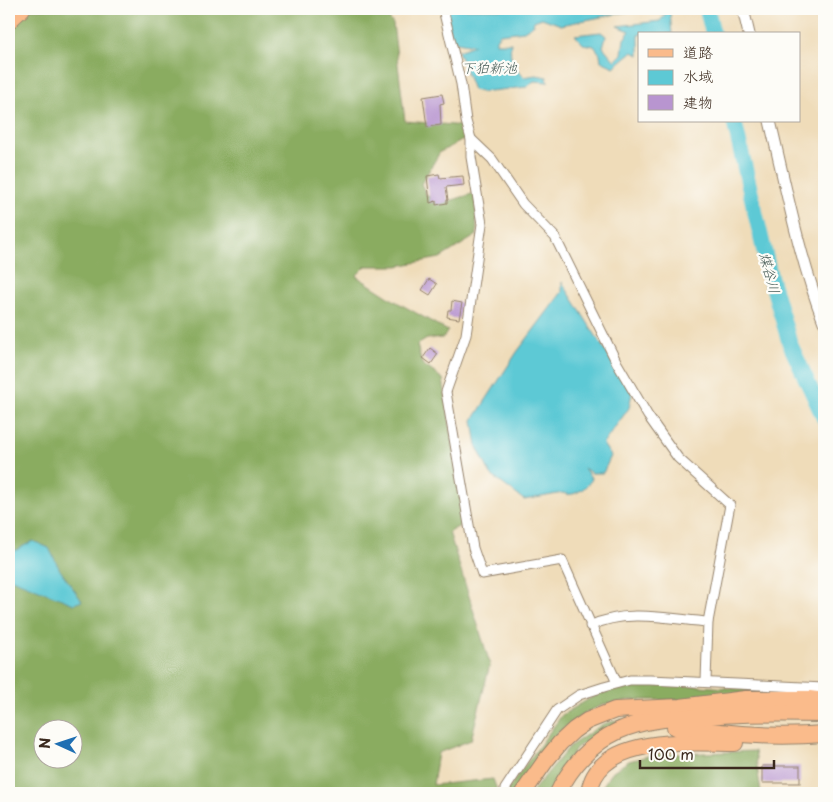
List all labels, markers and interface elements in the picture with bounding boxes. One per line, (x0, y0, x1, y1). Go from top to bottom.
legend (638, 32, 800, 122)
text: 道路 (683, 40, 713, 63)
water label: 下狛新池 (461, 57, 518, 78)
text: 水域 (683, 64, 713, 87)
text: 建物 (683, 90, 713, 113)
water label: 煤谷川 (754, 250, 786, 296)
north arrow (32, 720, 82, 770)
text: N (34, 737, 55, 749)
scale bar (640, 737, 774, 769)
text: 100 m (648, 742, 694, 765)

